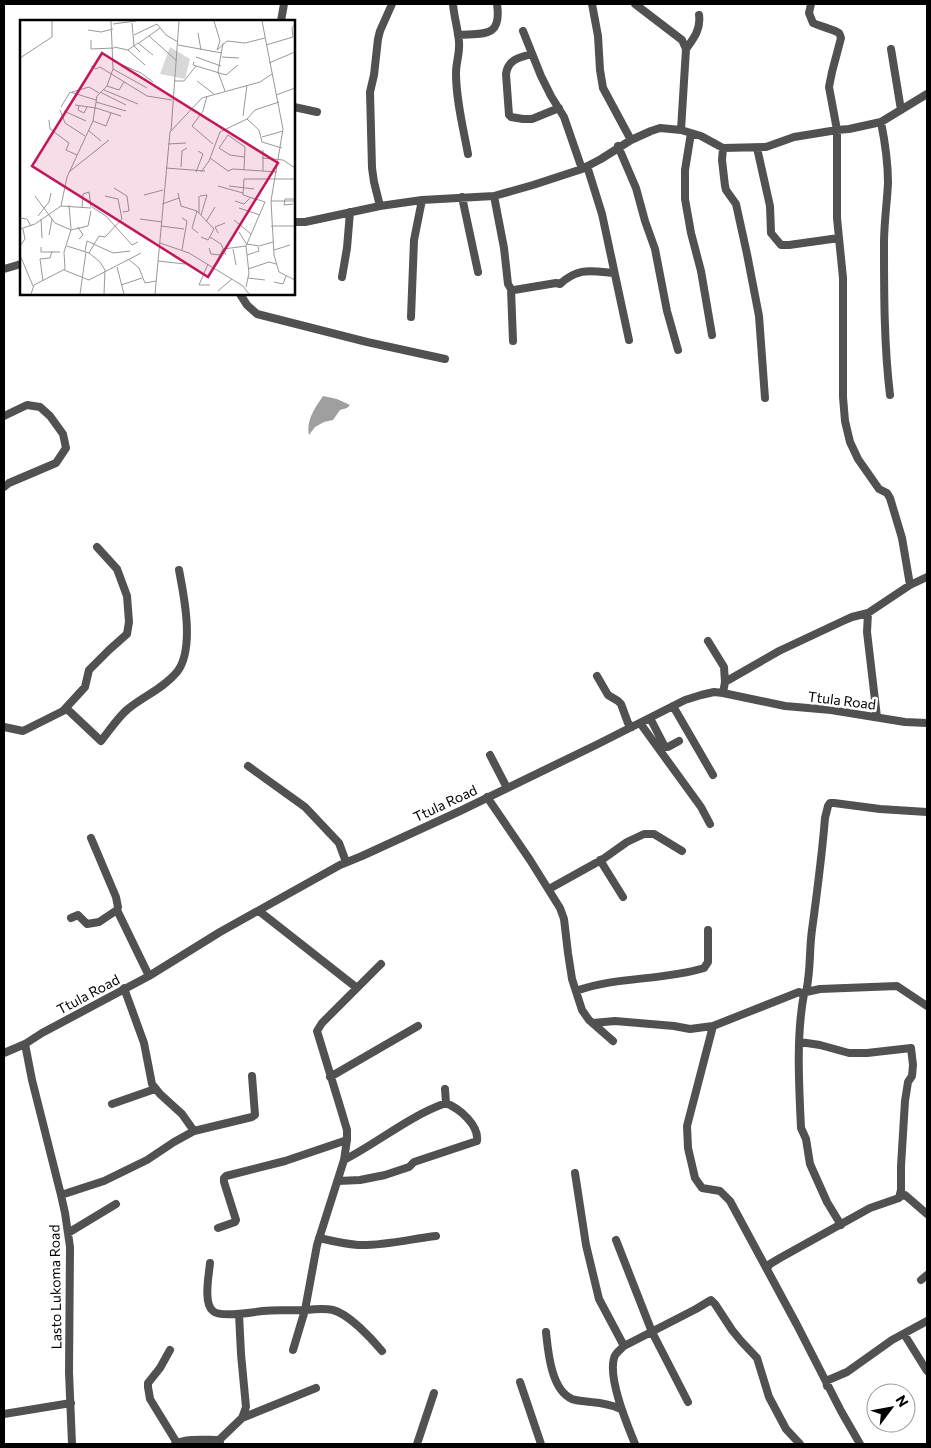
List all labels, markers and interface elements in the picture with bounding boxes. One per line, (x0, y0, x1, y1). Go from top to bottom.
inset map (20, 20, 295, 295)
street label: Ttula Road (807, 687, 877, 713)
street label: Ttula Road (410, 781, 480, 825)
street label: Ttula Road (54, 970, 122, 1018)
street label: Lasto Lukoma Road (45, 1224, 65, 1350)
north arrow (866, 1383, 916, 1433)
text: N (892, 1392, 912, 1410)

